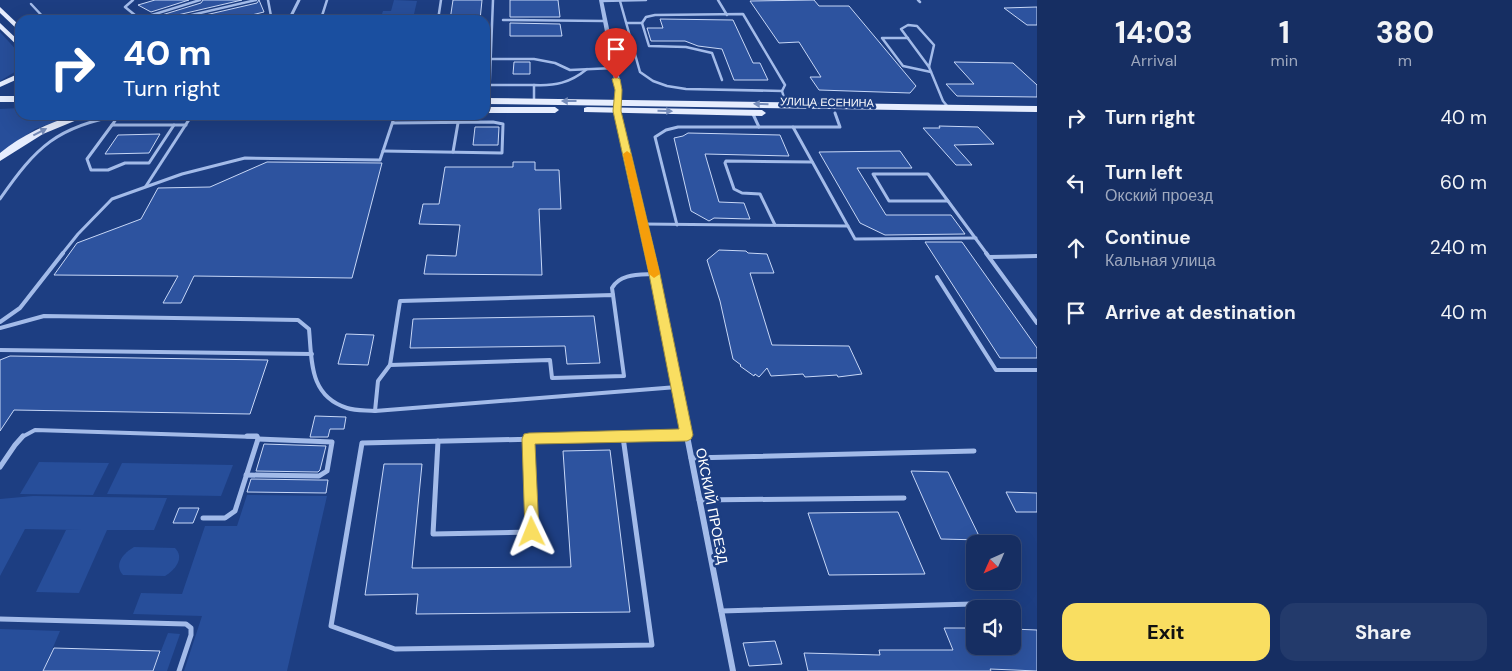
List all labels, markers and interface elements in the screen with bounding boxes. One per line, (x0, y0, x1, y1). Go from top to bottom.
text: 14:03 (1115, 13, 1193, 52)
text: 1 (1279, 13, 1290, 52)
text: 380 (1376, 13, 1434, 52)
pin (595, 28, 637, 79)
text: 40 m (123, 30, 212, 76)
icon: right (40, 35, 105, 100)
icon: arrive (602, 35, 630, 63)
text: Arrival (1130, 50, 1177, 71)
text: min (1271, 50, 1298, 71)
text: m (1398, 50, 1412, 71)
text: Turn right (123, 74, 220, 103)
street label: УЛИЦА ЕСЕНИНА (780, 94, 875, 110)
one-way arrow (561, 97, 577, 105)
one-way arrow (753, 100, 769, 108)
icon: right (1062, 104, 1090, 132)
text: Turn right (1105, 105, 1195, 130)
text: 40 m (1440, 105, 1487, 130)
one-way arrow (658, 108, 674, 116)
one-way arrow (33, 128, 47, 136)
text: Turn left (1105, 160, 1183, 185)
icon: left (1062, 169, 1090, 197)
text: 60 m (1440, 170, 1487, 195)
text: Окский проезд (1105, 185, 1213, 206)
text: Continue (1105, 225, 1191, 250)
icon: ahead (1062, 234, 1090, 262)
text: 240 m (1430, 235, 1487, 260)
text: Кальная улица (1105, 250, 1216, 271)
icon: arrive (1062, 299, 1090, 327)
text: Arrive at destination (1105, 300, 1296, 325)
text: 40 m (1440, 300, 1487, 325)
street label: ОКСКИЙ ПРОЕЗД (692, 446, 732, 566)
position arrow (505, 505, 557, 557)
north arrow (966, 535, 1021, 590)
map controls (966, 535, 1021, 655)
button: sound (966, 600, 1021, 655)
button: Exit (1062, 603, 1270, 661)
button: Share (1280, 603, 1487, 661)

